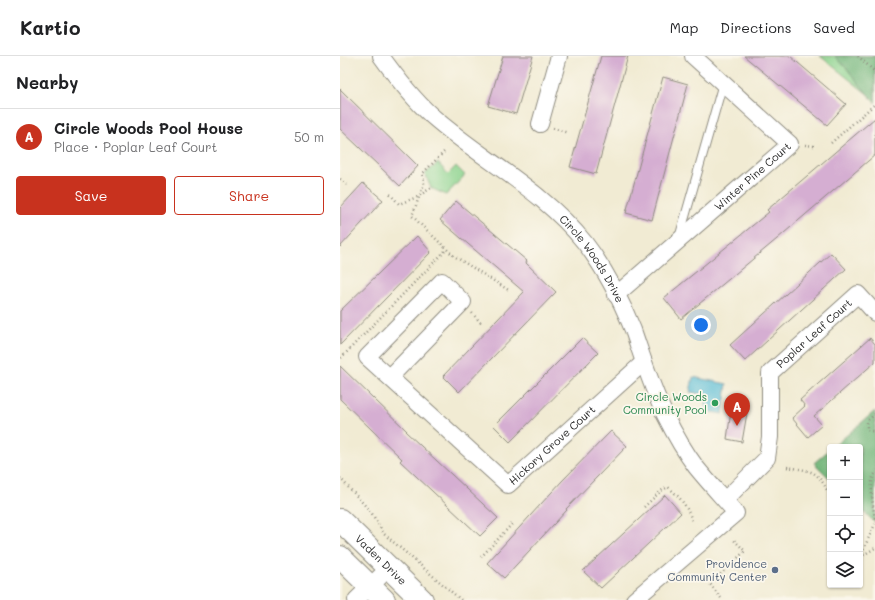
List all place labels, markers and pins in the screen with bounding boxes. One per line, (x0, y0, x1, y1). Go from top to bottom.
place label: Circle Woods Community Pool (623, 389, 707, 417)
pin: A (724, 393, 750, 426)
marker: Circle Woods Community Pool (710, 398, 720, 408)
place label: Providence Community Center (668, 556, 767, 584)
marker: Providence Community Center (770, 565, 780, 575)

